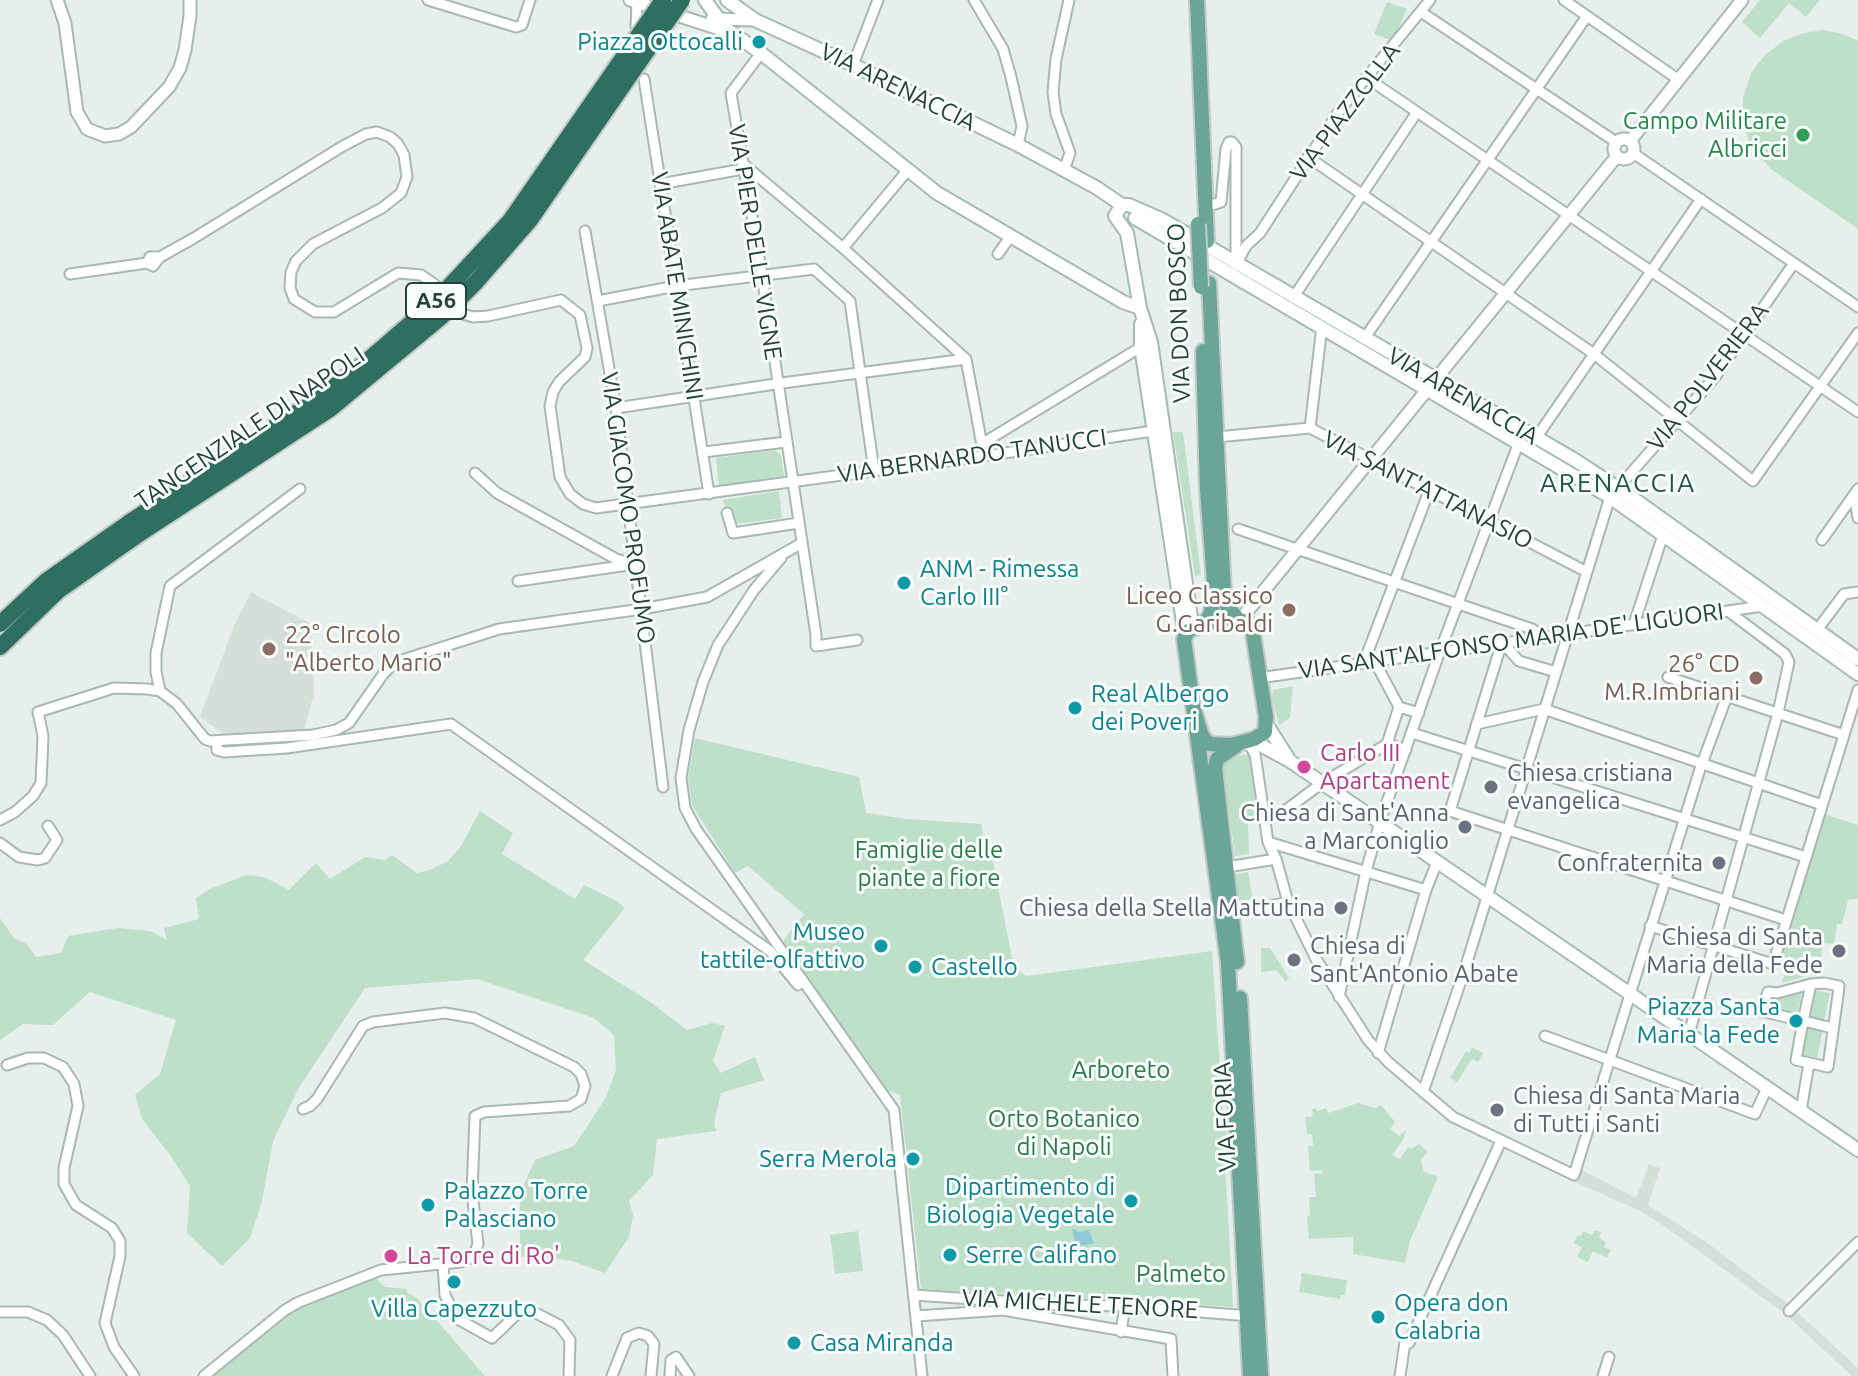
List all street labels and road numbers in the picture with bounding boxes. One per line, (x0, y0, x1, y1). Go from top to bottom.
street label: VIA ARENACCIA (815, 37, 981, 137)
street label: VIA PIAZZOLLA (1284, 37, 1406, 187)
street label: VIA PIER DELLE VIGNE (722, 122, 788, 362)
street label: VIA ABATE MINICHINI (645, 170, 709, 402)
street label: VIA DON BOSCO (1161, 222, 1197, 404)
road number: A56 (406, 283, 466, 319)
street label: VIA POLVERIERA (1641, 297, 1775, 457)
street label: TANGENZIALE DI NAPOLI (130, 340, 370, 516)
street label: VIA ARENACCIA (1382, 341, 1544, 451)
street label: VIA GIACOMO PROFUMO (595, 370, 661, 646)
street label: VIA BERNARDO TANUCCI (836, 423, 1108, 489)
street label: VIA SANT'ATTANASIO (1318, 425, 1538, 555)
street label: VIA SANT'ALFONSO MARIA DE' LIGUORI (1297, 597, 1725, 685)
street label: VIA FORIA (1208, 1061, 1242, 1173)
street label: VIA MICHELE TENORE (961, 1283, 1199, 1325)

